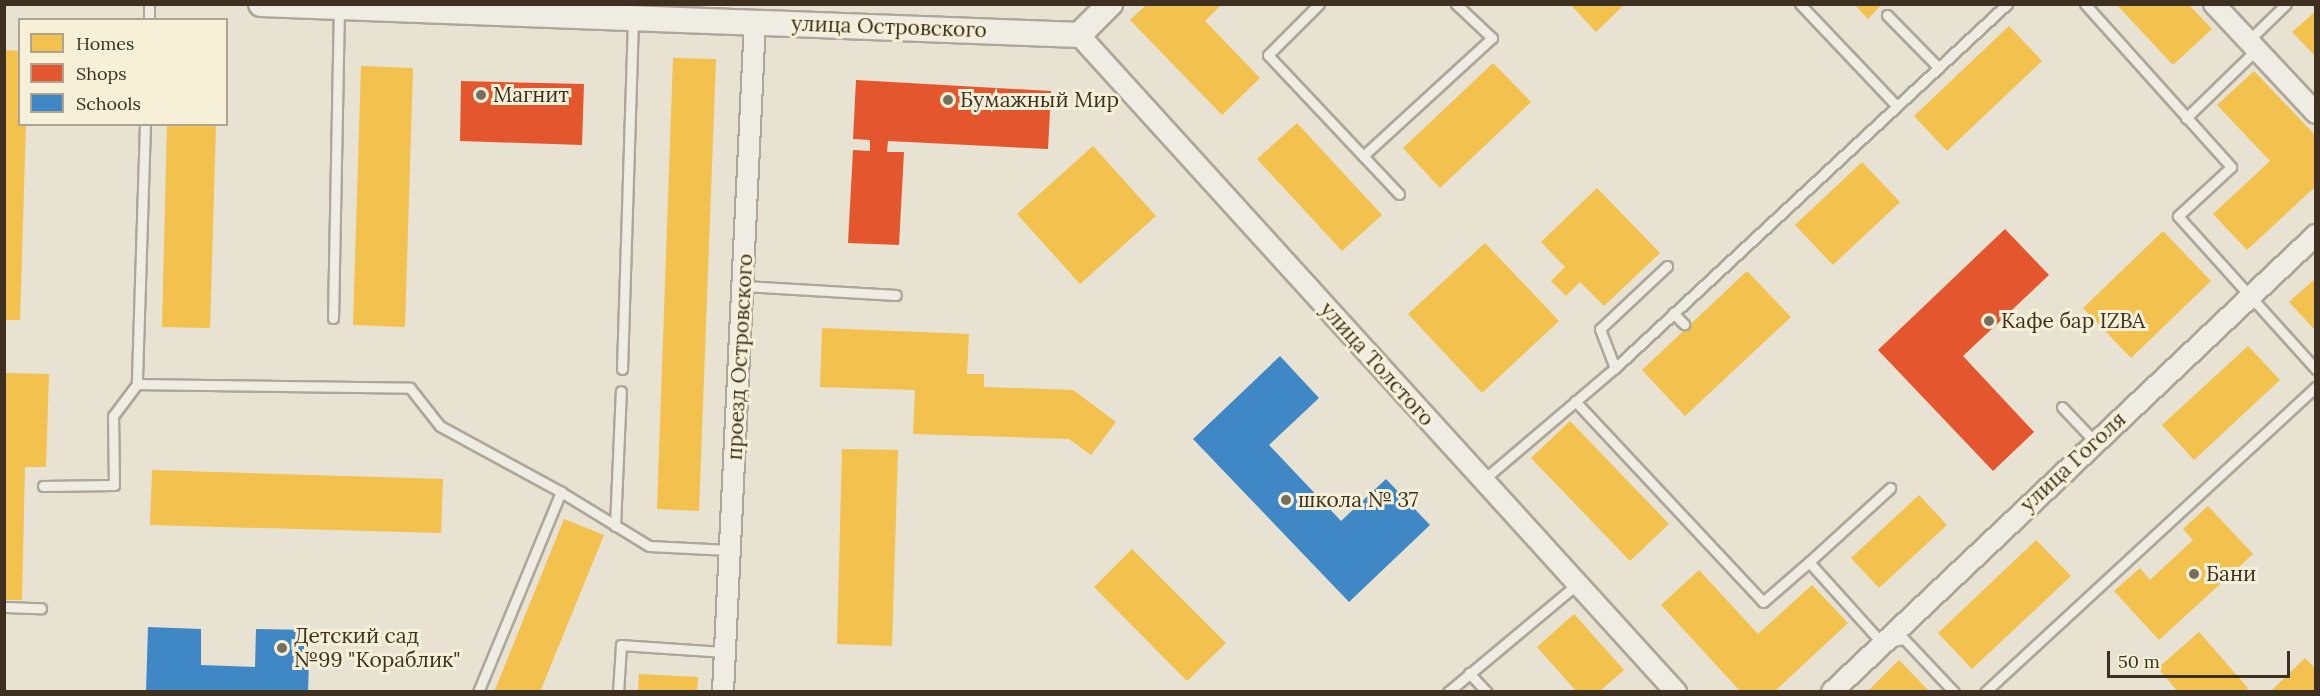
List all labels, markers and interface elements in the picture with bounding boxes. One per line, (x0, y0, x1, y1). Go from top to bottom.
street label: улица Островского (791, 11, 987, 43)
legend (18, 18, 228, 126)
text: Homes (76, 32, 134, 55)
text: Shops (76, 62, 127, 85)
place label: Магнит (493, 82, 569, 108)
place label: Бумажный Мир (960, 87, 1119, 113)
marker: Магнит (474, 88, 488, 102)
text: Schools (76, 92, 141, 115)
marker: Бумажный Мир (941, 93, 955, 107)
street label: проезд Островского (722, 253, 758, 461)
street label: улица Толстого (1315, 297, 1439, 431)
place label: Кафе бар IZBA (2001, 308, 2145, 334)
marker: Кафе бар IZBA (1982, 314, 1996, 328)
street label: улица Гоголя (2015, 407, 2131, 517)
place label: школа № 37 (1298, 487, 1418, 513)
marker: школа № 37 (1279, 493, 1293, 507)
place label: Бани (2206, 561, 2256, 587)
marker: Бани (2187, 567, 2201, 581)
place label: Детский сад №99 "Кораблик" (294, 623, 461, 673)
scale bar (2110, 639, 2293, 677)
marker: Детский сад №99 "Кораблик" (275, 641, 289, 655)
text: 50 m (2118, 650, 2160, 673)

